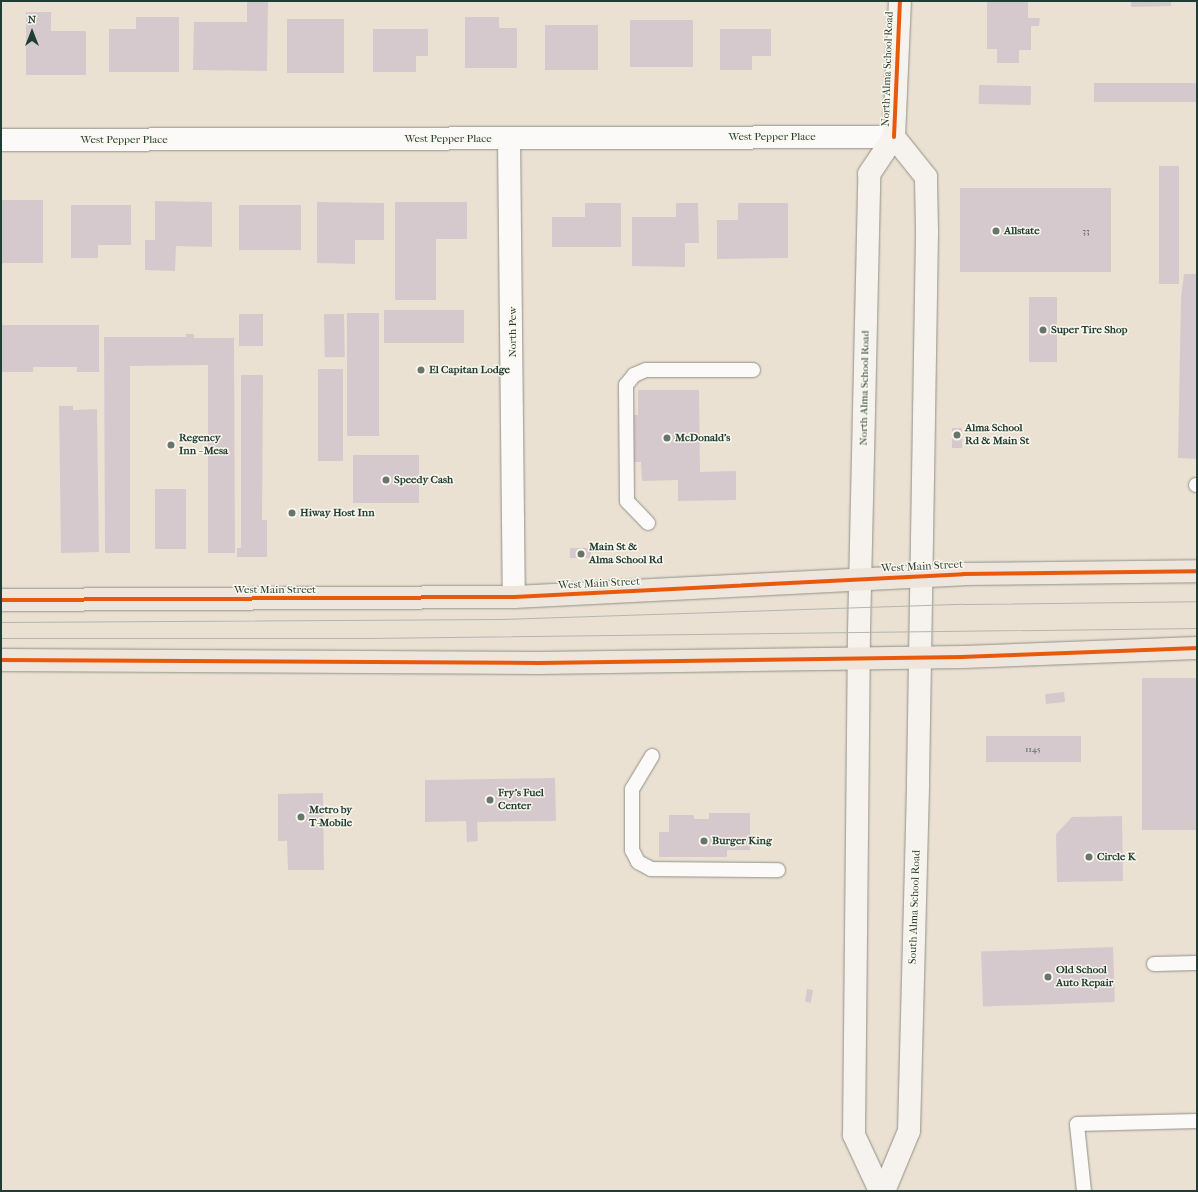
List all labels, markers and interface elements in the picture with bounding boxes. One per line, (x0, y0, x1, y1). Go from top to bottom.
street label: North Alma School Road (879, 11, 897, 127)
north arrow (12, 12, 52, 52)
text: N (28, 13, 36, 26)
street label: West Pepper Place (728, 130, 816, 144)
street label: West Pepper Place (404, 132, 492, 146)
street label: West Pepper Place (80, 133, 168, 147)
place label: Allstate (1004, 224, 1040, 238)
marker: Allstate (991, 226, 1001, 236)
house number: 33 (1082, 226, 1090, 236)
street label: North Pew (506, 307, 520, 357)
place label: Super Tire Shop (1051, 323, 1128, 337)
marker: Super Tire Shop (1038, 325, 1048, 335)
street label: North Alma School Road (857, 330, 873, 446)
place label: El Capitan Lodge (429, 363, 510, 377)
marker: El Capitan Lodge (416, 365, 426, 375)
place label: Alma School Rd & Main St (965, 422, 1029, 448)
marker: Alma School Rd & Main St (952, 430, 962, 440)
place label: McDonald's (675, 431, 730, 445)
place label: Regency Inn - Mesa (179, 432, 228, 458)
marker: McDonald's (662, 433, 672, 443)
marker: Regency Inn - Mesa (166, 440, 176, 450)
place label: Speedy Cash (394, 473, 453, 487)
marker: Speedy Cash (381, 475, 391, 485)
place label: Hiway Host Inn (300, 506, 375, 520)
marker: Hiway Host Inn (287, 508, 297, 518)
place label: Main St & Alma School Rd (589, 541, 663, 567)
marker: Main St & Alma School Rd (576, 549, 586, 559)
street label: West Main Street (881, 558, 963, 576)
street label: West Main Street (558, 575, 640, 593)
street label: West Main Street (234, 583, 316, 597)
house number: 1145 (1025, 744, 1041, 754)
place label: Fry's Fuel Center (498, 787, 544, 813)
marker: Fry's Fuel Center (485, 795, 495, 805)
place label: Metro by T-Mobile (309, 804, 352, 830)
marker: Metro by T-Mobile (296, 812, 306, 822)
place label: Burger King (712, 834, 772, 848)
marker: Burger King (699, 836, 709, 846)
street label: South Alma School Road (906, 850, 924, 964)
place label: Circle K (1097, 850, 1136, 864)
marker: Circle K (1084, 852, 1094, 862)
place label: Old School Auto Repair (1056, 964, 1113, 990)
marker: Old School Auto Repair (1043, 972, 1053, 982)

